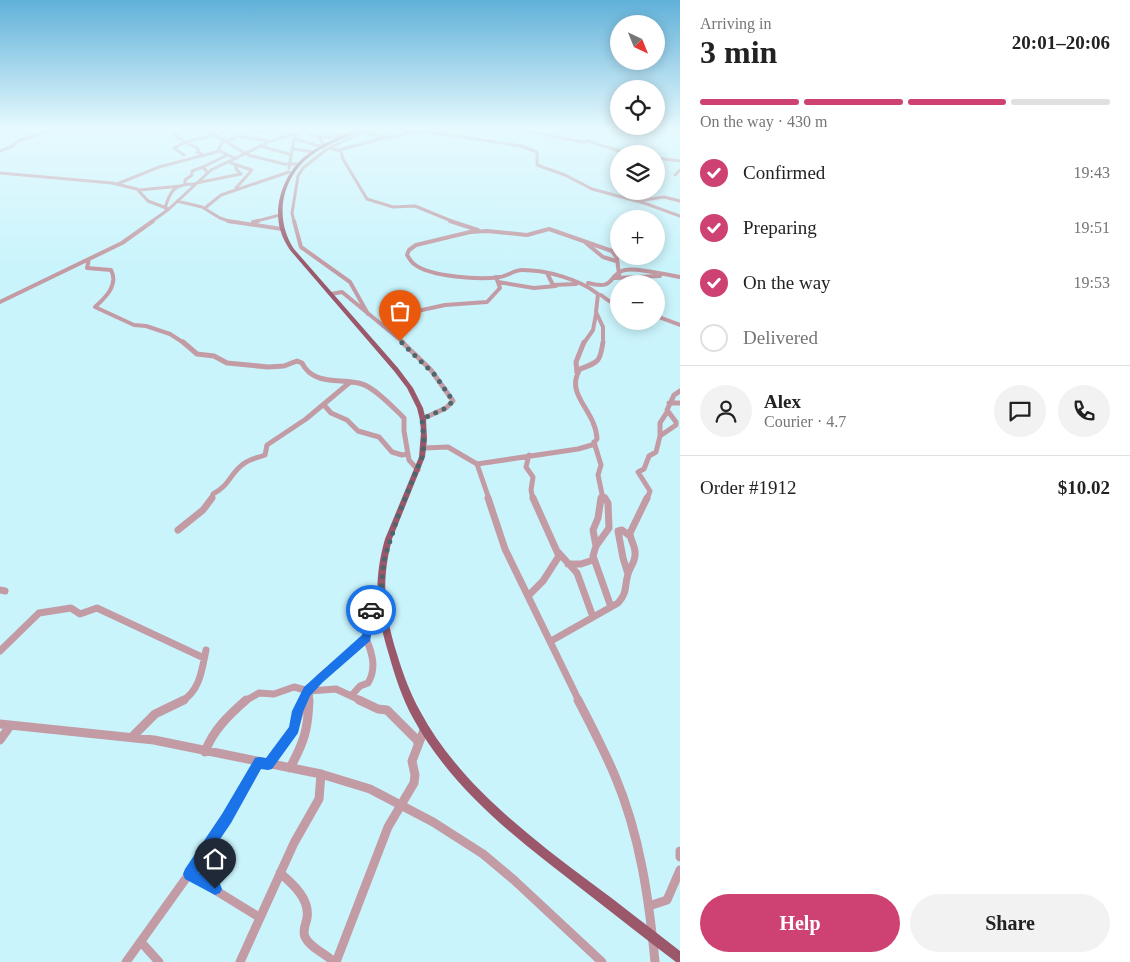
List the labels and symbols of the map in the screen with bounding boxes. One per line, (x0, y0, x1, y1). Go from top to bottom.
north arrow (610, 15, 665, 70)
pin (379, 290, 421, 341)
courier (346, 585, 396, 635)
pin (194, 838, 236, 889)

